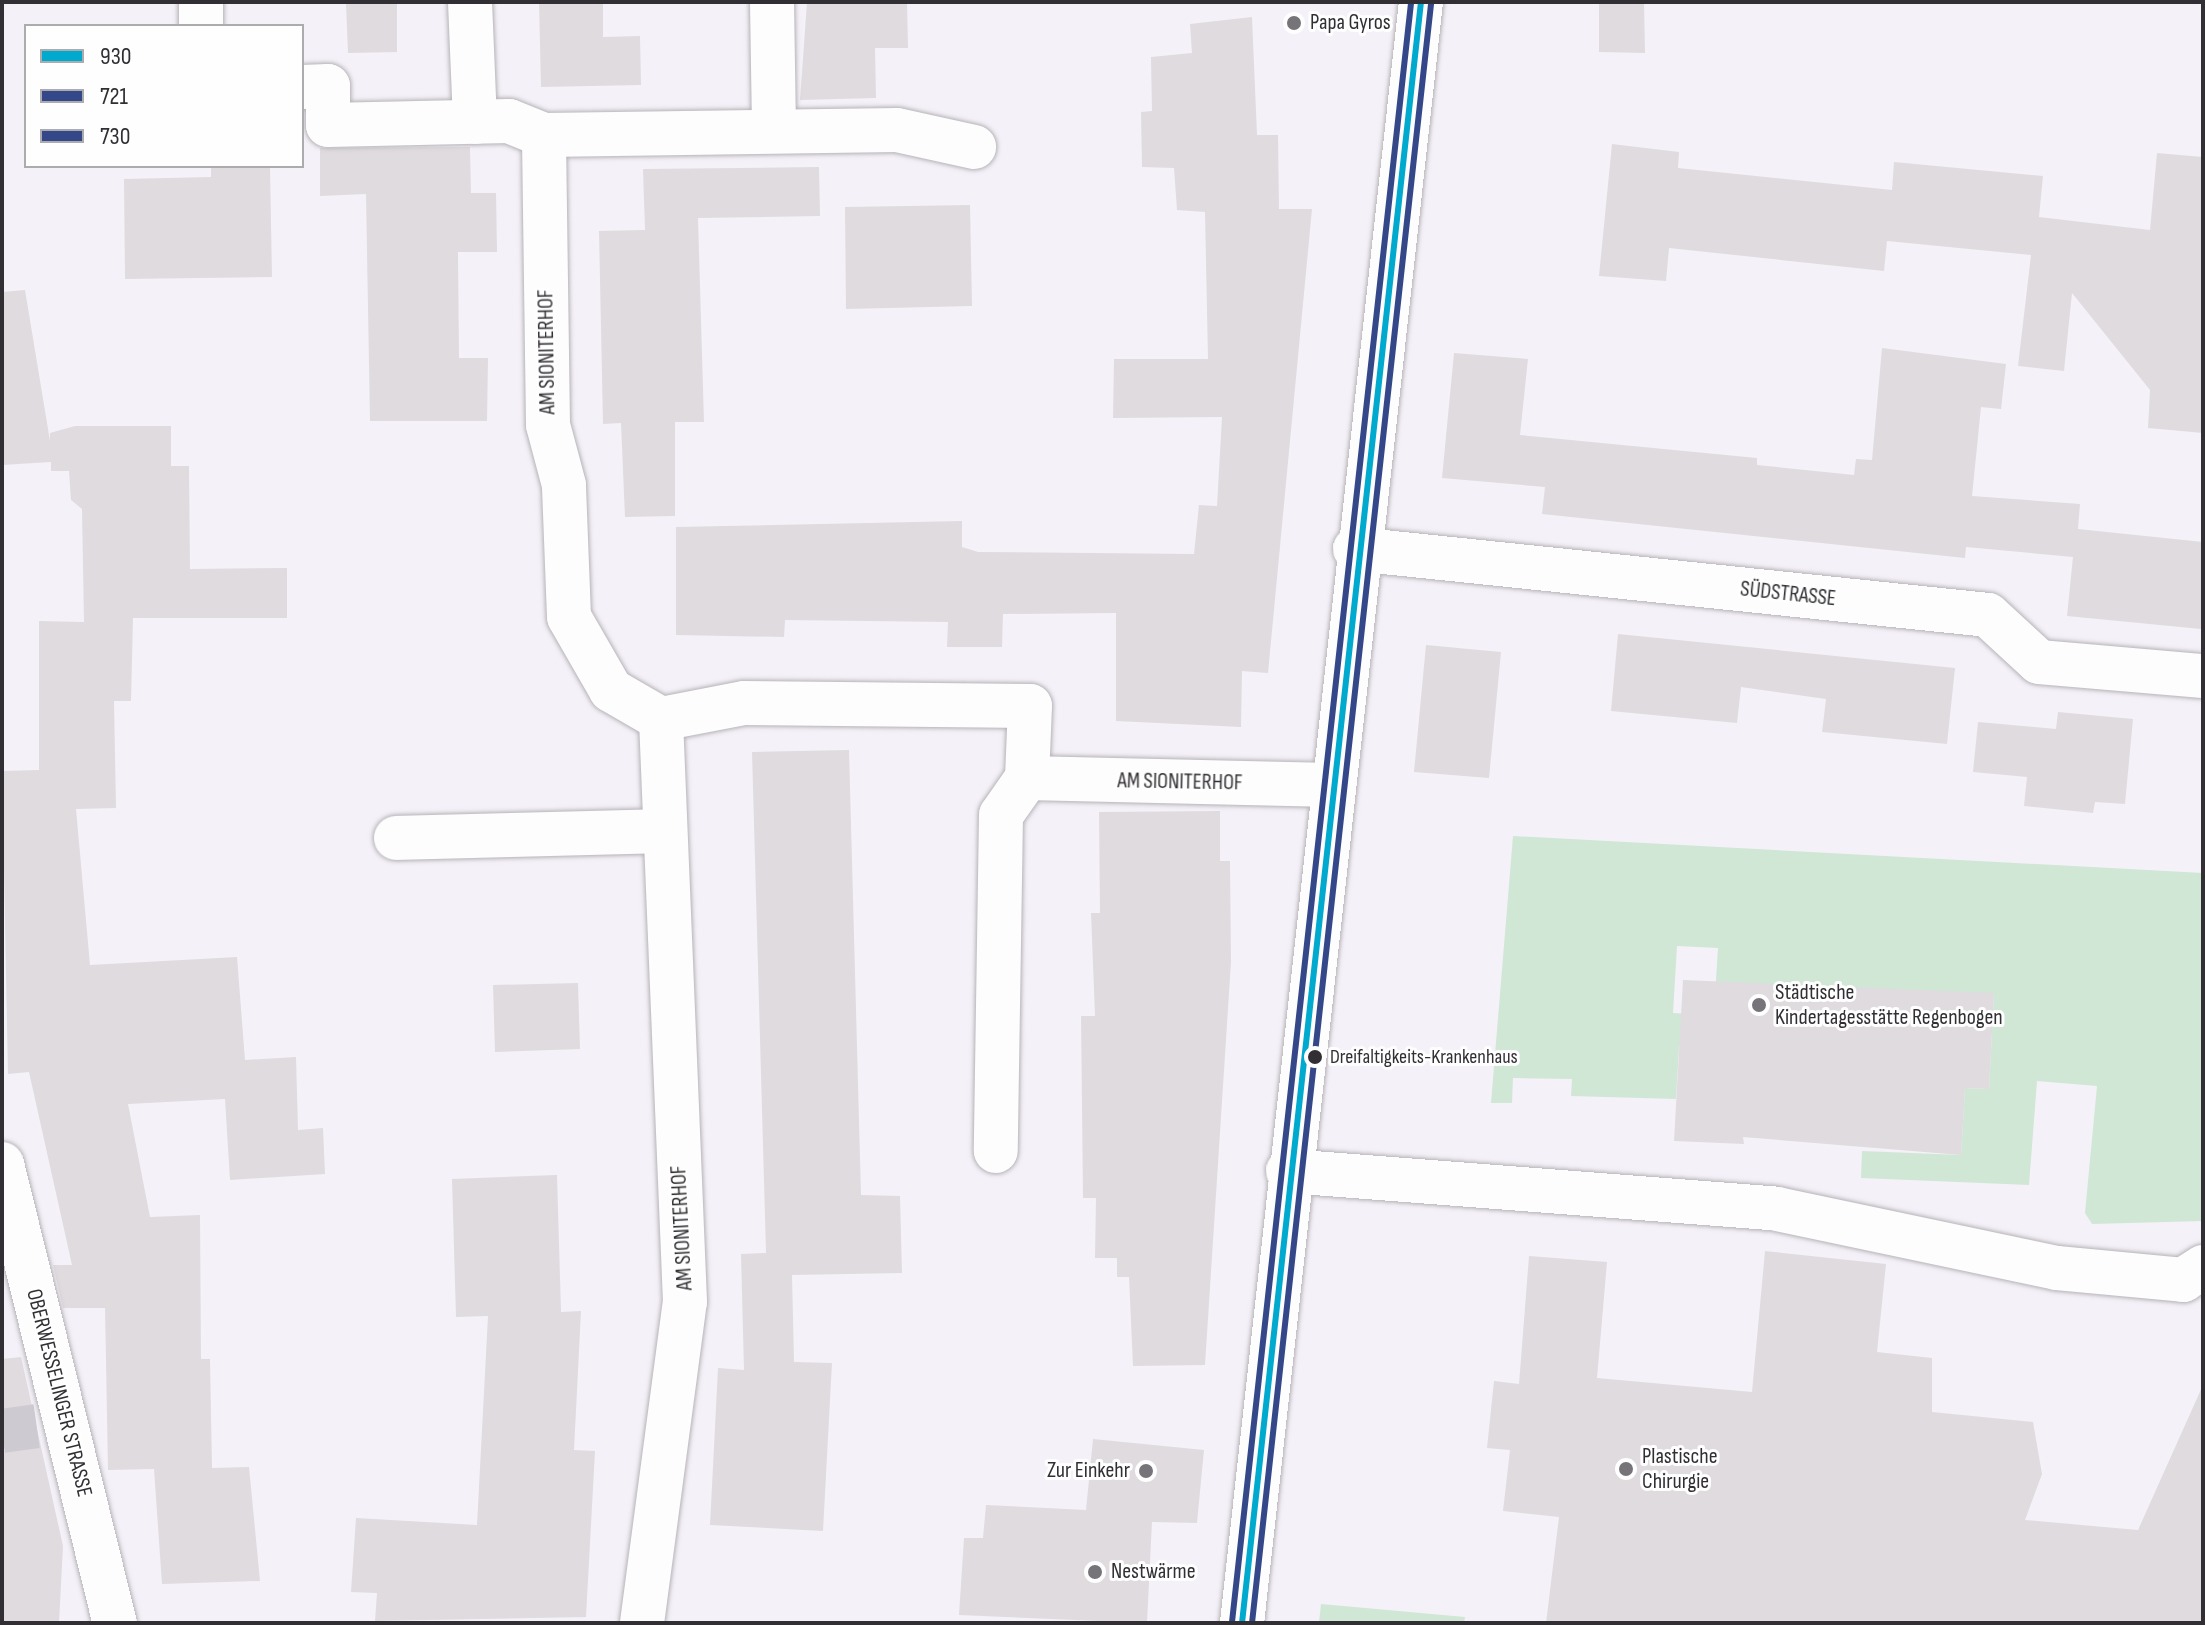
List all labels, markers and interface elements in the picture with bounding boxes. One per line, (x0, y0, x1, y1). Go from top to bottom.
place label: Papa Gyros (1310, 10, 1391, 36)
marker: Papa Gyros (1285, 14, 1303, 32)
legend (24, 24, 304, 168)
text: 930 (100, 42, 131, 71)
text: 721 (100, 82, 128, 111)
text: 730 (100, 122, 130, 151)
street label: AM SIONITERHOF (533, 289, 561, 415)
street label: SÜDSTRASSE (1739, 576, 1837, 612)
street label: AM SIONITERHOF (1117, 768, 1243, 796)
place label: Städtische Kindertagesstätte Regenbogen (1775, 979, 2003, 1030)
marker: Städtische Kindertagesstätte Regenbogen (1750, 996, 1768, 1014)
place label: Dreifaltigkeits-Krankenhaus (1330, 1045, 1518, 1069)
marker: Dreifaltigkeits-Krankenhaus (1307, 1049, 1323, 1065)
street label: AM SIONITERHOF (666, 1165, 698, 1291)
street label: OBERWESSELINGER STRASSE (20, 1286, 98, 1500)
place label: Plastische Chirurgie (1642, 1443, 1718, 1494)
place label: Zur Einkehr (1047, 1458, 1130, 1484)
marker: Plastische Chirurgie (1617, 1460, 1635, 1478)
marker: Zur Einkehr (1137, 1462, 1155, 1480)
place label: Nestwärme (1111, 1559, 1196, 1585)
marker: Nestwärme (1086, 1563, 1104, 1581)

